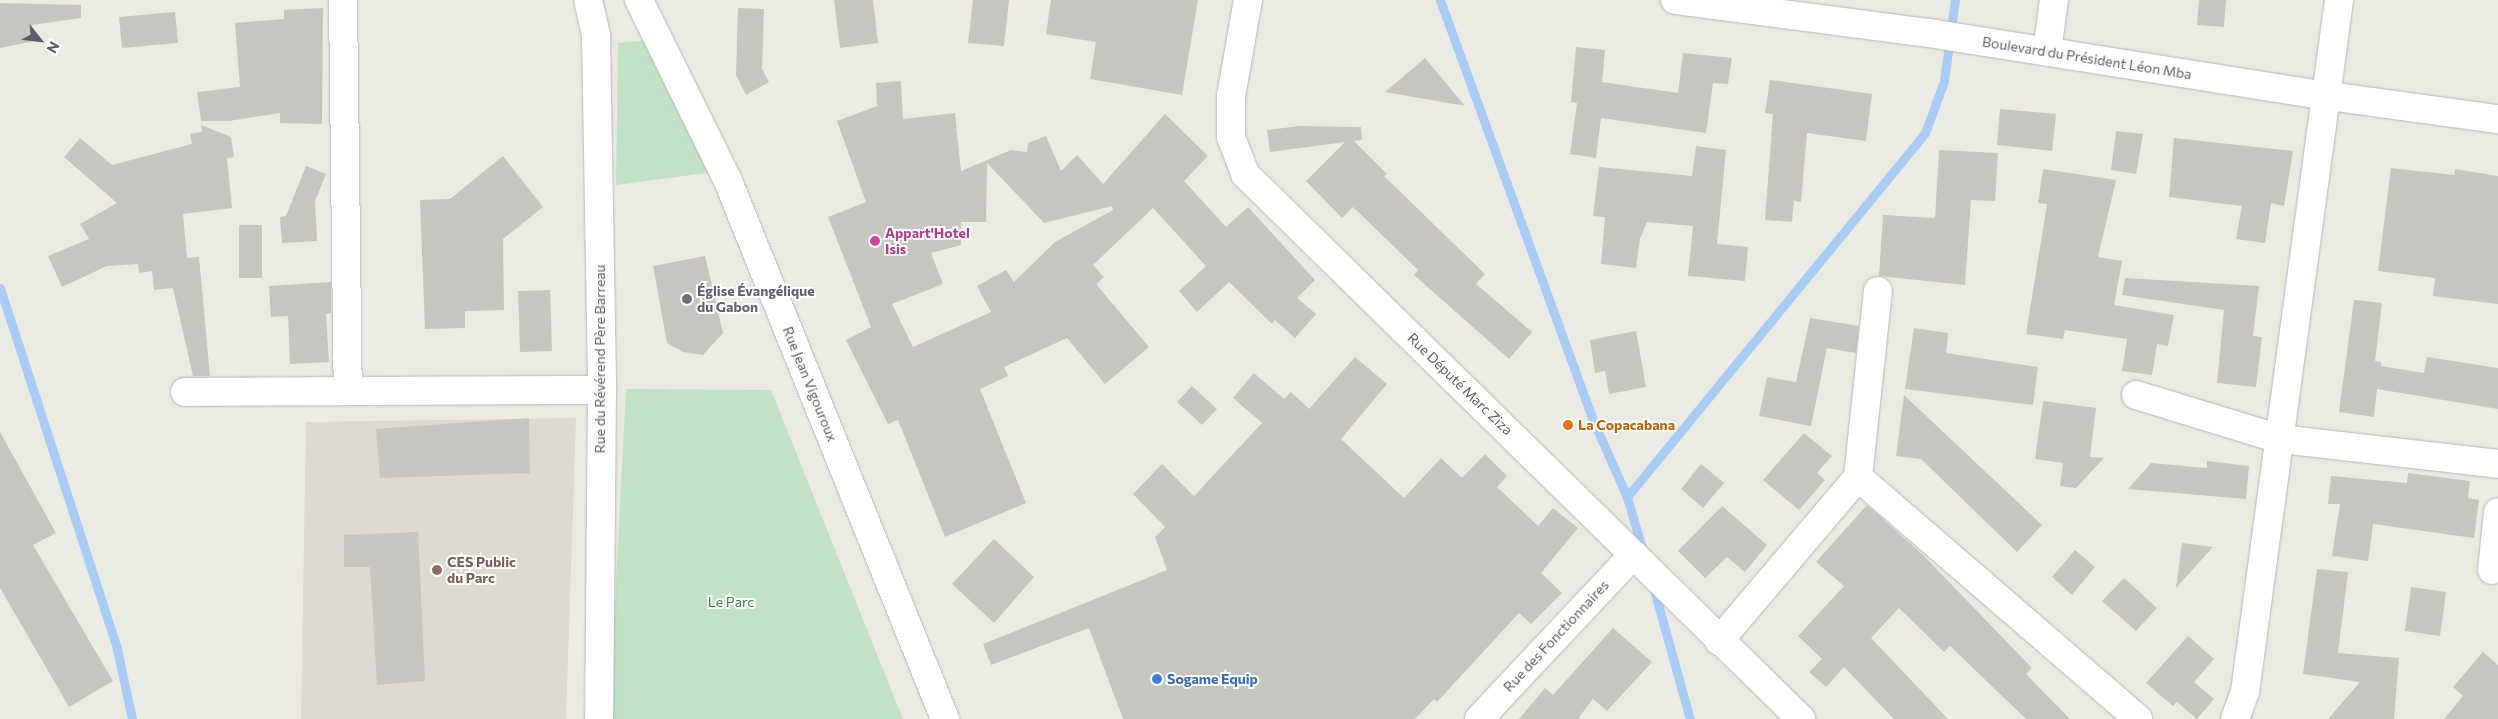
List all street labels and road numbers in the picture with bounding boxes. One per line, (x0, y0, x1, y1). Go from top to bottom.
street label: Boulevard du Président Léon Mba (1981, 33, 2193, 83)
street label: Rue du Révérend Père Barreau (592, 265, 608, 453)
street label: Rue Jean Vigouroux (779, 324, 841, 444)
street label: Rue Député Marc Ziza (1404, 330, 1516, 438)
street label: Rue des Fonctionnaires (1500, 577, 1612, 695)

